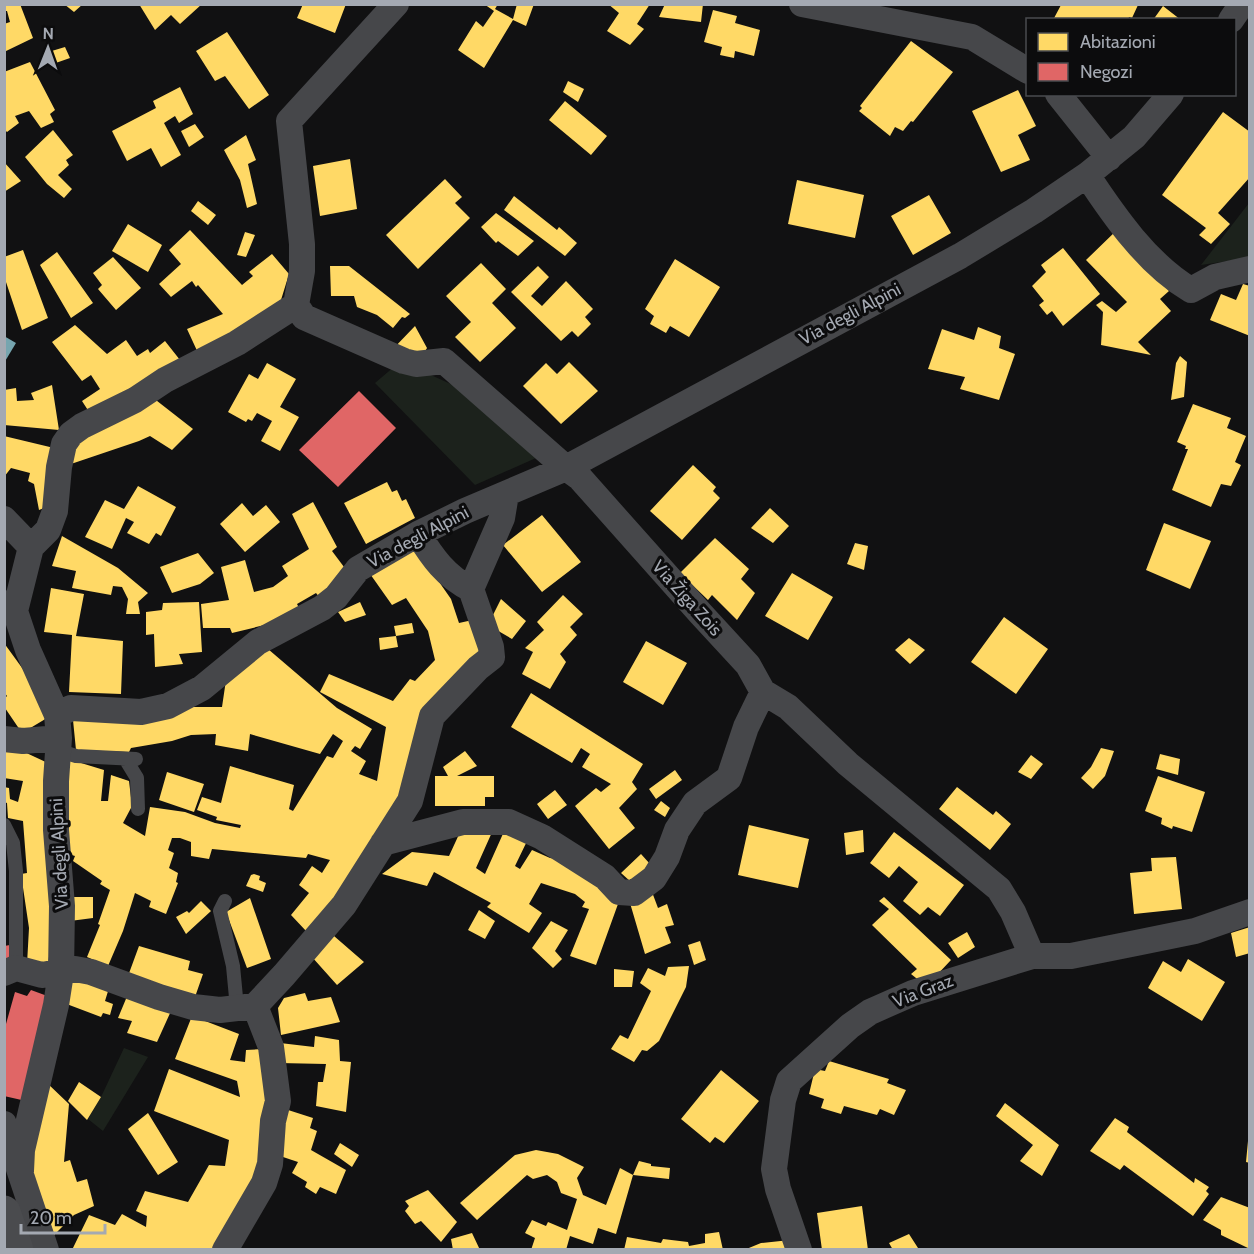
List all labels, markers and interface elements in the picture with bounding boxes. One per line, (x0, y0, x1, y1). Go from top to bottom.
north arrow (18, 18, 78, 78)
legend (1026, 18, 1236, 96)
text: N (42, 24, 54, 43)
text: Abitazioni (1080, 31, 1156, 53)
text: Negozi (1080, 61, 1133, 83)
street label: Via degli Alpini (796, 278, 904, 350)
street label: Via degli Alpini (364, 501, 472, 573)
street label: Via Žiga Zois (647, 555, 727, 640)
street label: Via degli Alpini (45, 798, 73, 910)
street label: Via Graz (890, 969, 957, 1013)
scale bar (21, 1197, 105, 1235)
text: 20 m (30, 1207, 72, 1229)

